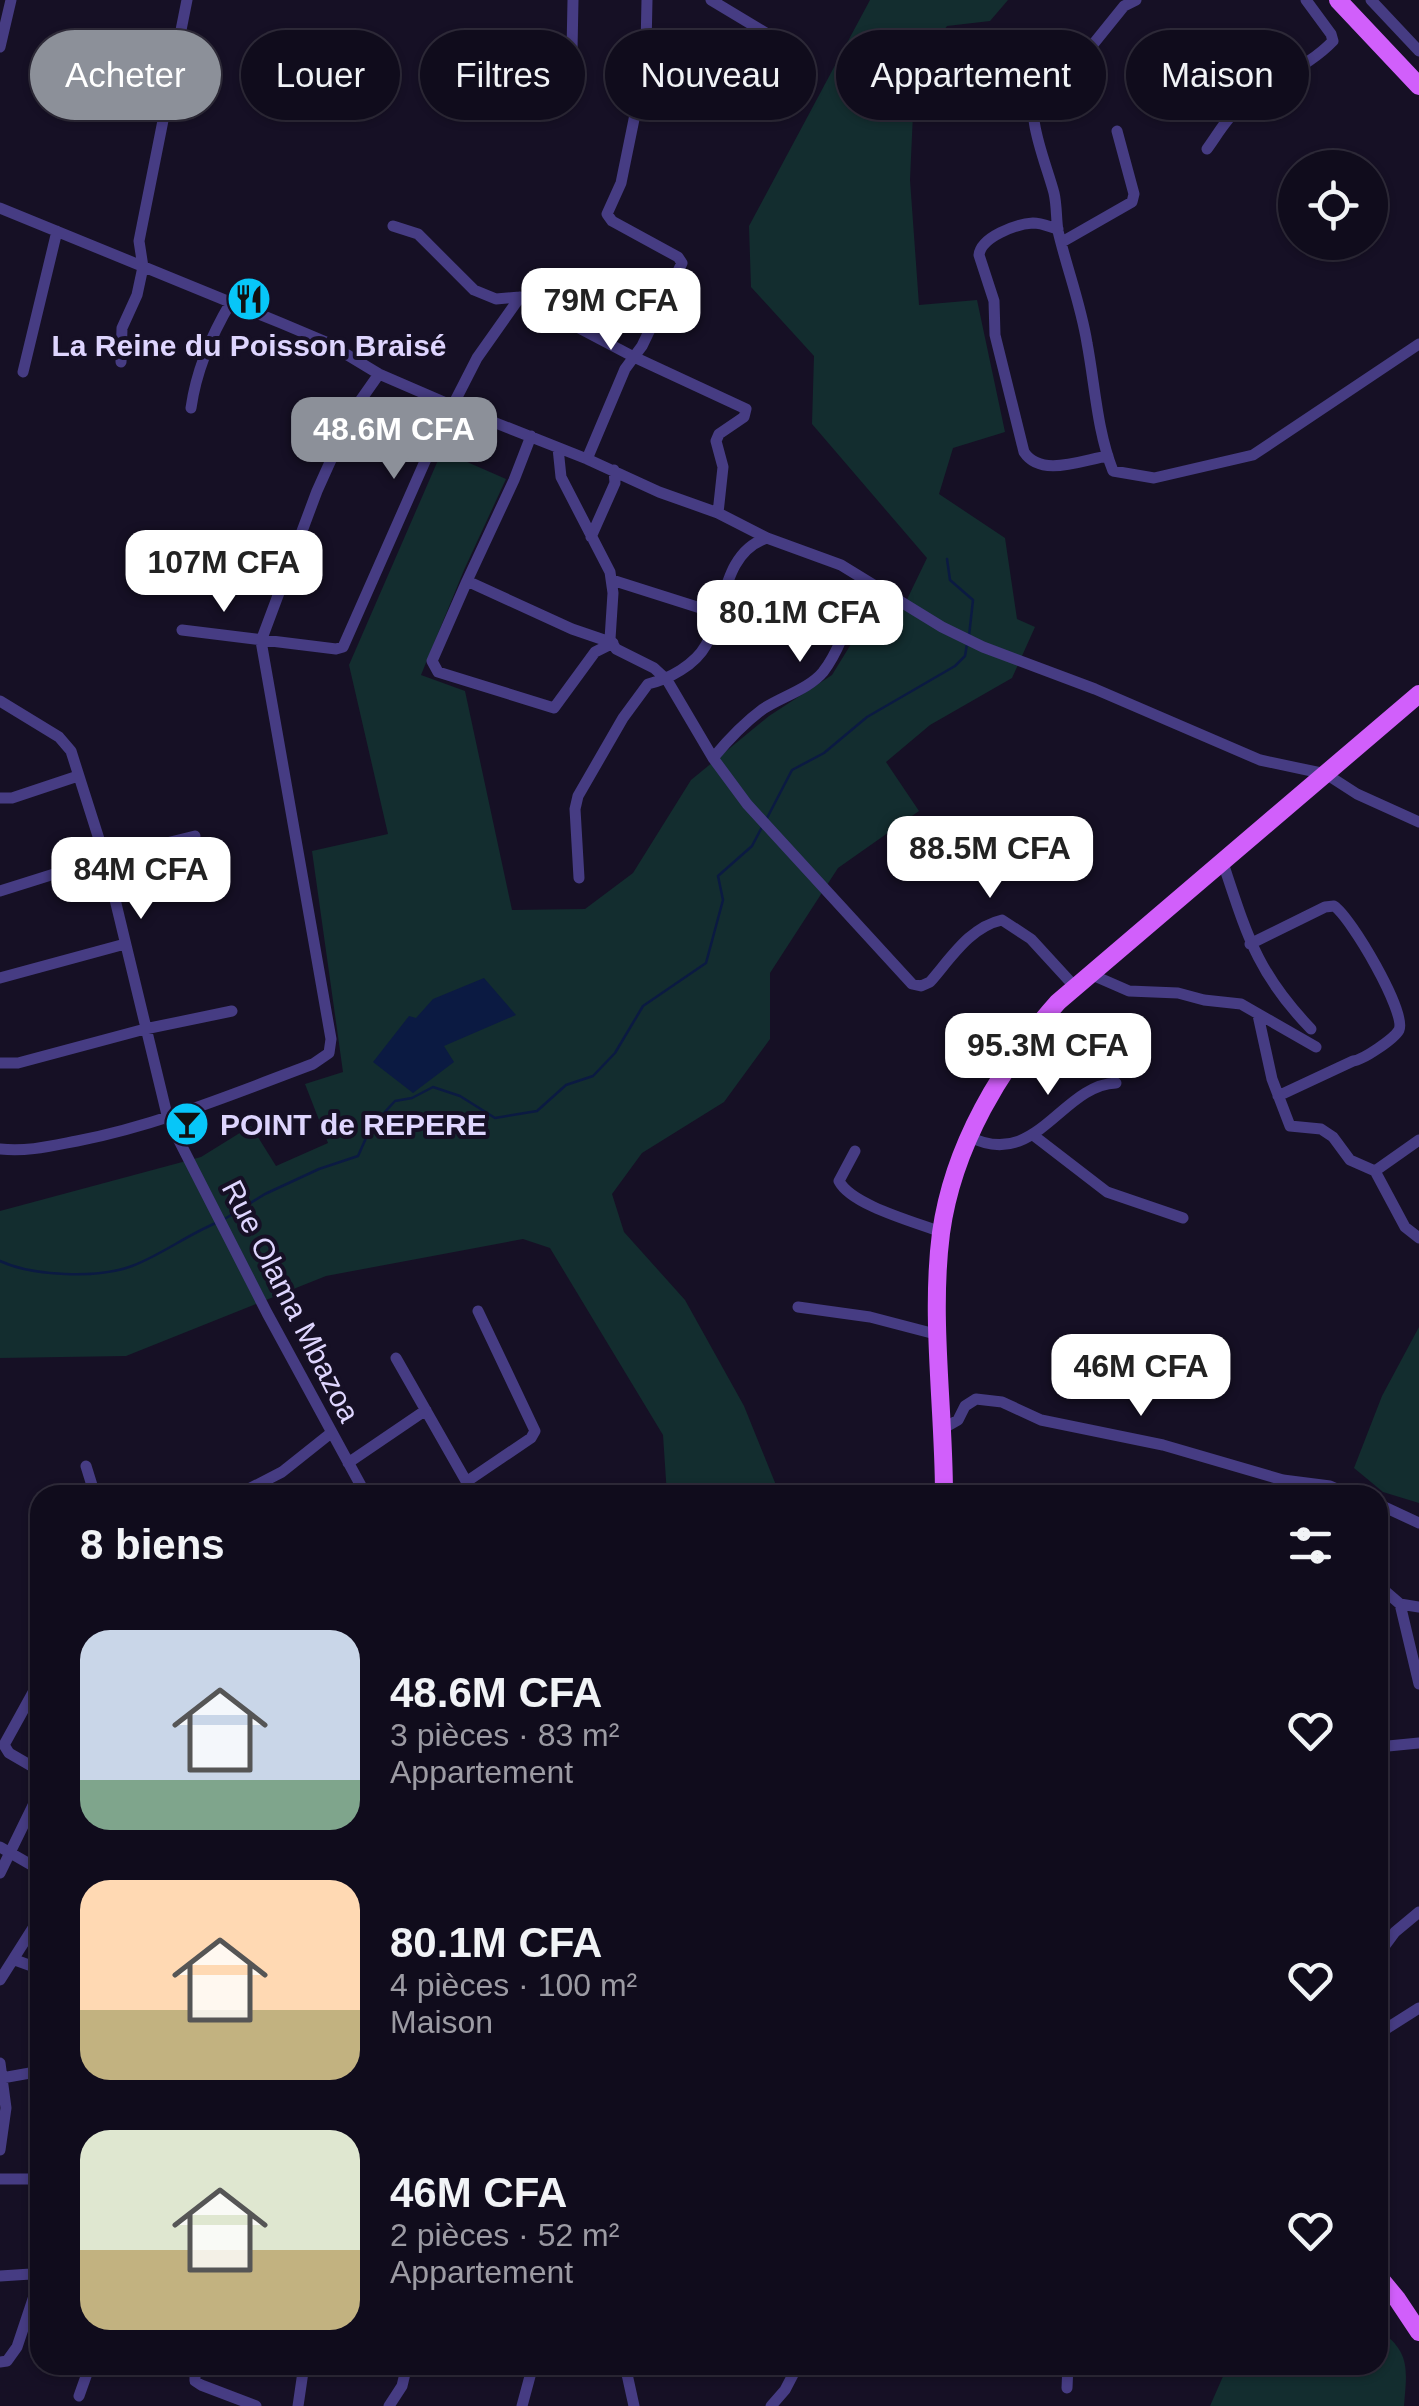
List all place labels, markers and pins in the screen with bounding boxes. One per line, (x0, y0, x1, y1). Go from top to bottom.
pin: 79M CFA (519, 268, 703, 353)
restaurant icon: La Reine du Poisson Braisé (226, 276, 272, 322)
place label: La Reine du Poisson Braisé (51, 329, 447, 362)
pin: 48.6M CFA (280, 397, 508, 482)
pin: 107M CFA (121, 530, 327, 615)
pin: 80.1M CFA (686, 580, 914, 665)
pin: 88.5M CFA (876, 816, 1104, 901)
pin: 84M CFA (49, 837, 233, 922)
pin: 95.3M CFA (934, 1013, 1162, 1098)
bar icon: POINT de REPERE (164, 1101, 210, 1147)
place label: POINT de REPERE (220, 1108, 487, 1141)
pin: 46M CFA (1049, 1334, 1233, 1419)

